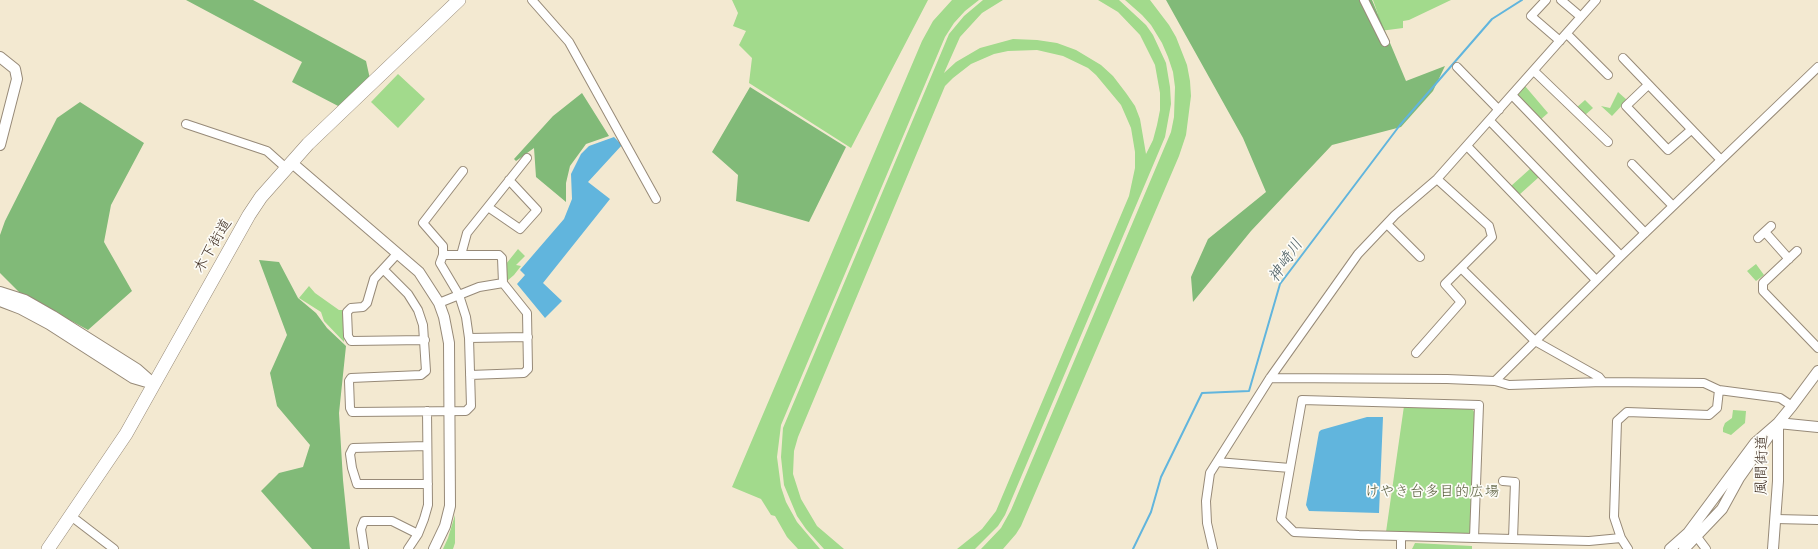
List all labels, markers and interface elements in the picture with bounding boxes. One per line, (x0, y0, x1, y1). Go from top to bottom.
street label: 木下街道 (190, 216, 236, 276)
water label: 神崎川 (1265, 236, 1307, 286)
street label: 風間街道 (1752, 435, 1772, 495)
park label: けやき台多目的広場 (1365, 483, 1499, 501)

